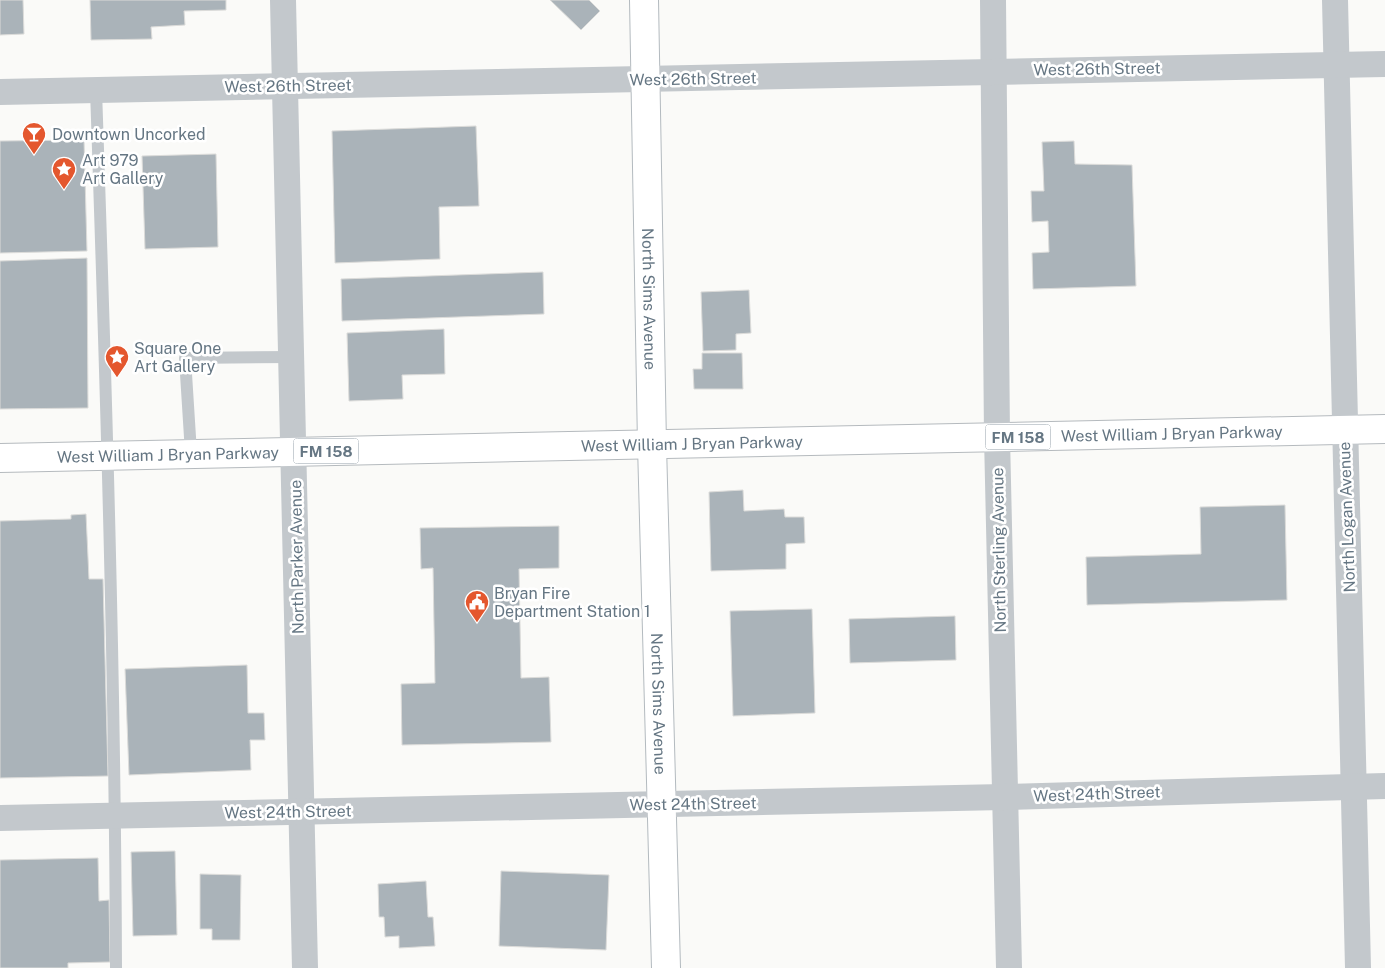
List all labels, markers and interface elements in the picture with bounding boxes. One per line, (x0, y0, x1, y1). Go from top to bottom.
street label: West 26th Street (1033, 58, 1161, 80)
street label: West 26th Street (629, 68, 757, 90)
street label: West 26th Street (224, 75, 352, 97)
bar icon: Downtown Uncorked (21, 121, 47, 155)
place label: Downtown Uncorked (52, 125, 206, 144)
place label: Art 979 Art Gallery (82, 151, 164, 188)
place icon: Art 979 Art Gallery (51, 156, 77, 190)
street label: North Sims Avenue (639, 228, 660, 370)
place label: Square One Art Gallery (134, 339, 221, 376)
place icon: Square One Art Gallery (104, 344, 130, 378)
street label: West William J Bryan Parkway (1061, 422, 1283, 445)
road number: FM 158 (986, 424, 1050, 450)
street label: West William J Bryan Parkway (581, 432, 803, 455)
road number: FM 158 (294, 438, 358, 464)
street label: North Logan Avenue (1335, 441, 1359, 593)
street label: West William J Bryan Parkway (57, 443, 280, 466)
street label: North Sterling Avenue (988, 467, 1010, 633)
street label: North Parker Avenue (286, 480, 308, 634)
place label: Bryan Fire Department Station 1 (494, 584, 651, 621)
public building icon: Bryan Fire Department Station 1 (464, 589, 490, 623)
street label: North Sims Avenue (648, 633, 670, 775)
street label: West 24th Street (1033, 782, 1161, 806)
street label: West 24th Street (629, 793, 757, 815)
street label: West 24th Street (224, 801, 352, 823)

